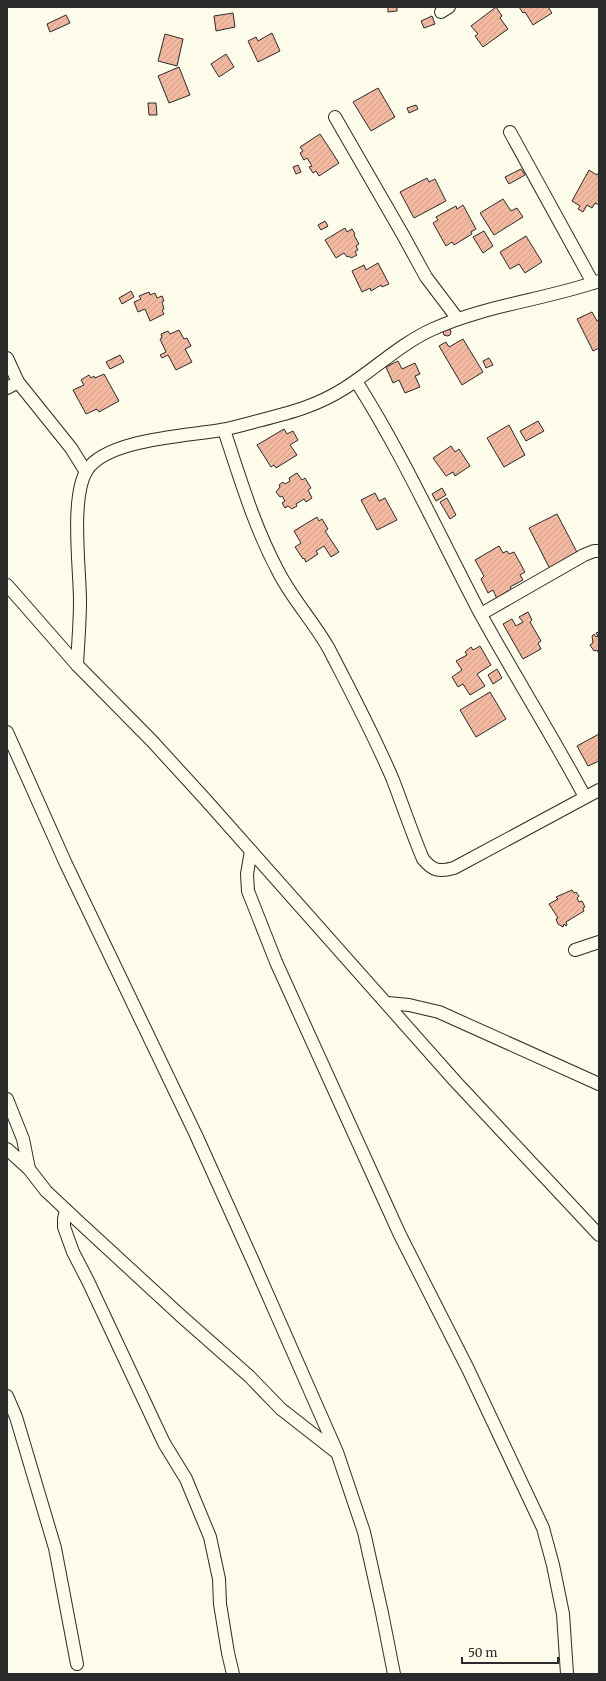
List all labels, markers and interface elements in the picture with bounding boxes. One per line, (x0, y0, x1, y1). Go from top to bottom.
scale bar (462, 1639, 558, 1665)
text: 50 m (468, 1645, 497, 1660)

